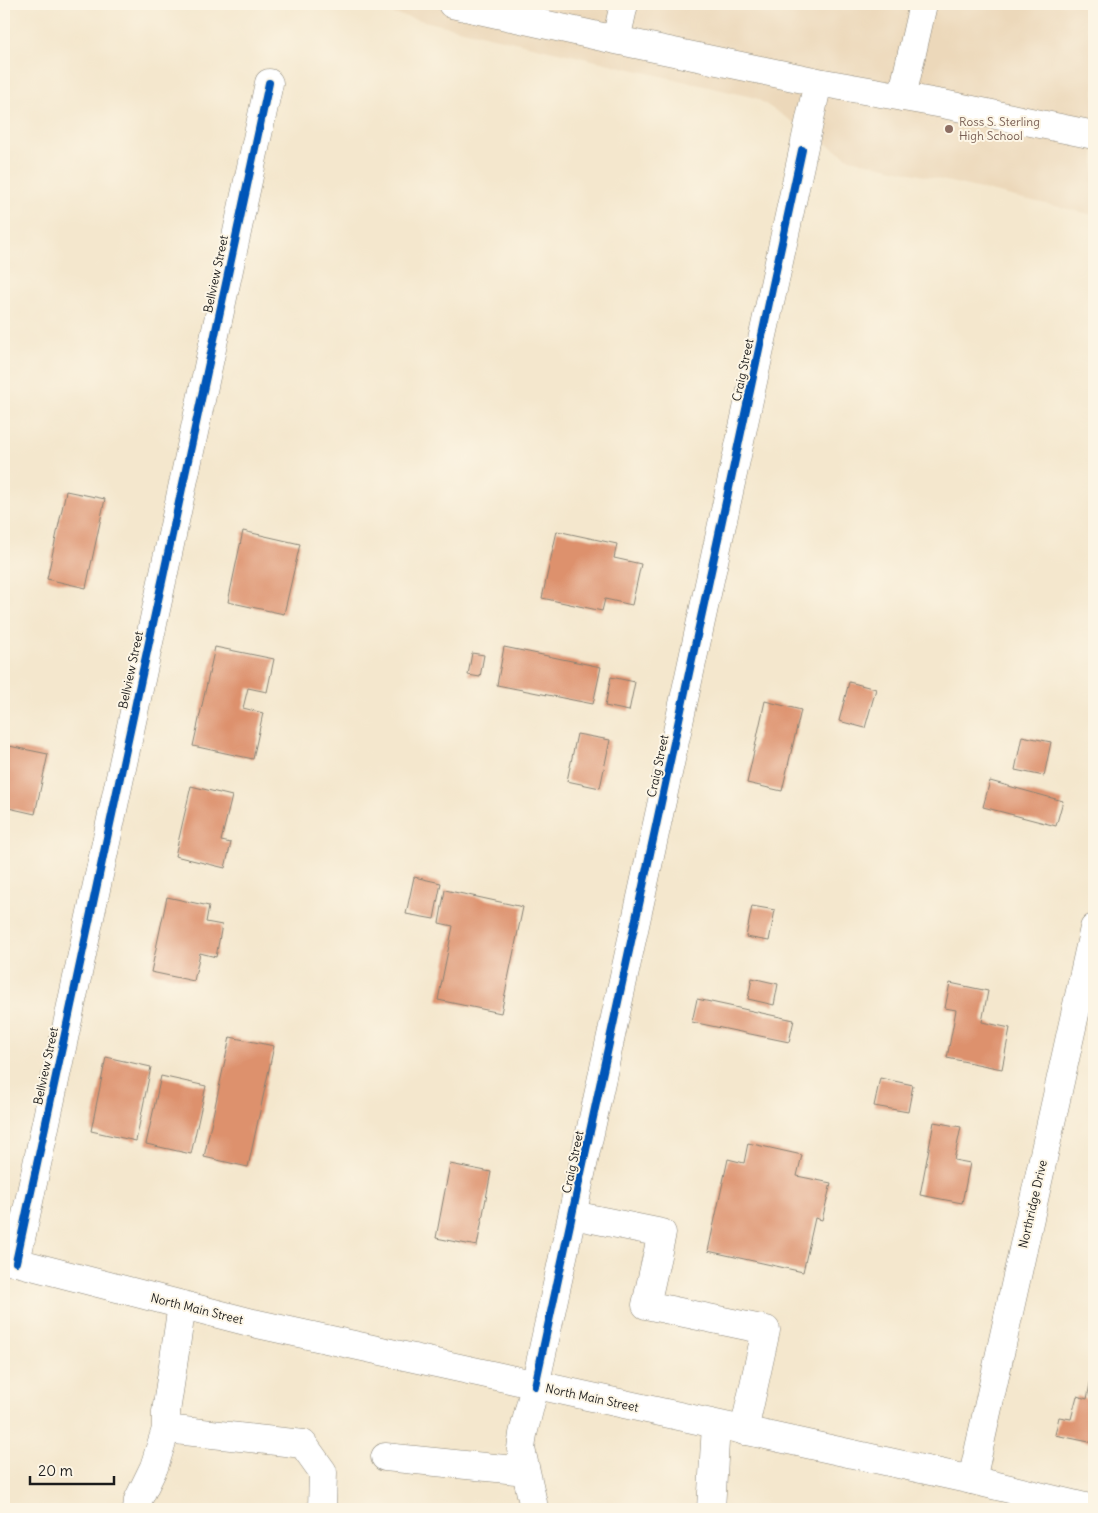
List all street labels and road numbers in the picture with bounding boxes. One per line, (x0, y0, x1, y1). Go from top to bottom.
street label: Bellview Street (200, 234, 231, 314)
street label: Craig Street (729, 337, 756, 403)
street label: Bellview Street (115, 630, 146, 710)
street label: Craig Street (644, 733, 671, 799)
street label: Bellview Street (30, 1026, 61, 1106)
street label: Craig Street (559, 1129, 586, 1195)
street label: Northridge Drive (1015, 1158, 1050, 1249)
street label: North Main Street (149, 1290, 245, 1327)
street label: North Main Street (544, 1380, 640, 1415)

